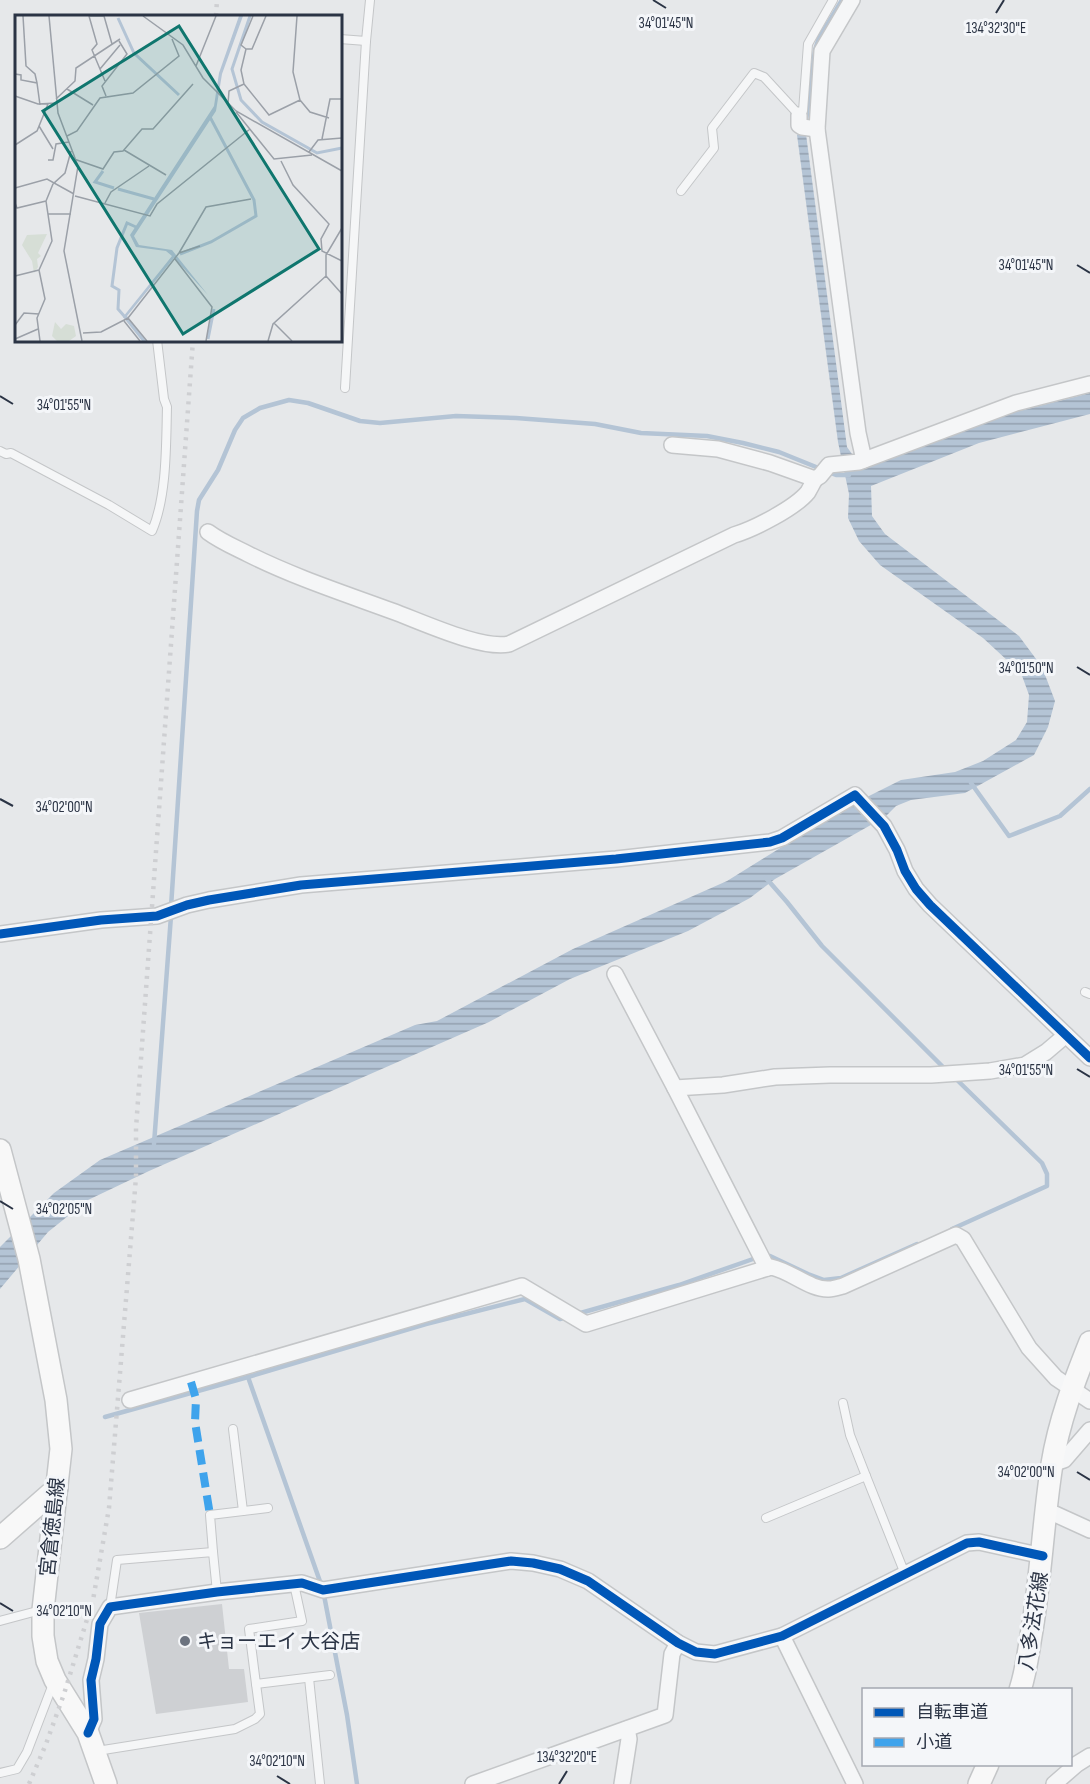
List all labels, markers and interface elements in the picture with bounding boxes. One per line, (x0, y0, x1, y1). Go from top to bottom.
text: 34°01'45"N (639, 14, 693, 33)
inset map (15, 15, 342, 342)
text: 134°32'30"E (966, 19, 1026, 38)
text: 34°01'45"N (999, 256, 1053, 275)
text: 34°01'55"N (37, 396, 91, 415)
text: 34°01'50"N (998, 659, 1054, 678)
text: 34°02'00"N (35, 798, 93, 817)
text: 34°01'55"N (999, 1061, 1053, 1080)
text: 34°02'05"N (36, 1200, 92, 1219)
text: 34°02'00"N (997, 1463, 1055, 1482)
street label: 宮倉徳島線 (36, 1476, 70, 1578)
street label: 八多法花線 (1014, 1570, 1054, 1672)
text: 34°02'10"N (36, 1602, 92, 1621)
place label: キョーエイ 大谷店 (197, 1630, 360, 1654)
marker: キョーエイ 大谷店 (178, 1634, 192, 1648)
legend (862, 1688, 1072, 1766)
text: 自転車道 (916, 1702, 988, 1723)
text: 小道 (916, 1732, 952, 1753)
text: 134°32'20"E (537, 1748, 597, 1767)
text: 34°02'10"N (249, 1752, 305, 1771)

